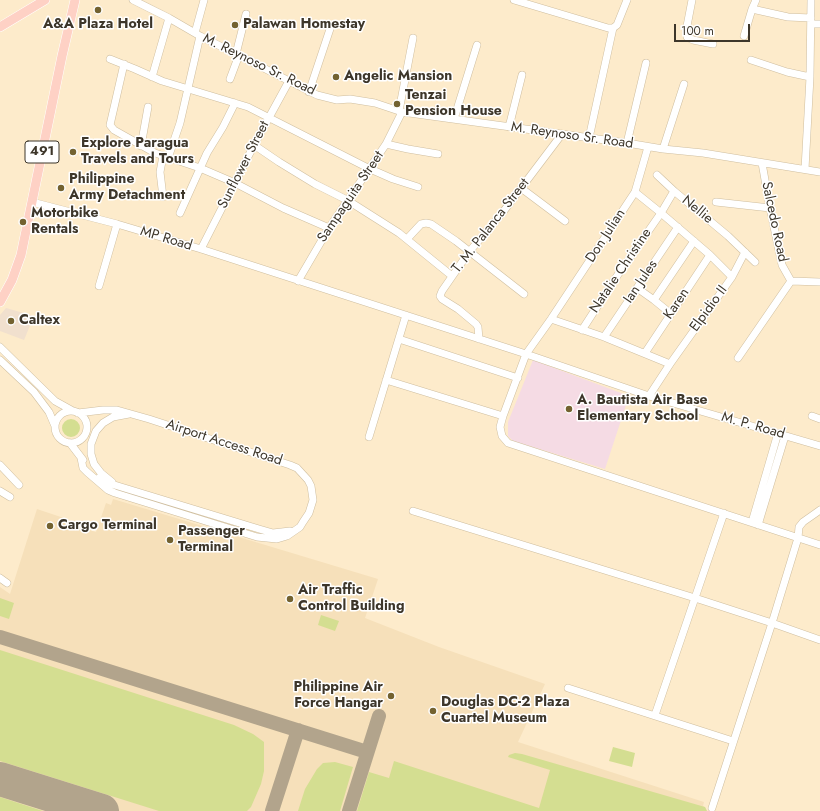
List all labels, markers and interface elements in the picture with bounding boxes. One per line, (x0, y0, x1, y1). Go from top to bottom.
marker: A&A Plaza Hotel (93, 5, 103, 15)
scale bar (676, 16, 752, 42)
place label: A&A Plaza Hotel (43, 17, 153, 33)
place label: Palawan Homestay (243, 17, 365, 33)
marker: Palawan Homestay (230, 20, 240, 30)
text: 100 m (681, 22, 714, 40)
street label: M. Reynoso Sr. Road (200, 30, 318, 100)
place label: Angelic Mansion (344, 69, 452, 85)
marker: Angelic Mansion (331, 72, 341, 82)
place label: Tenzai Pension House (405, 88, 502, 120)
marker: Tenzai Pension House (392, 99, 402, 109)
street label: Sunflower Street (215, 118, 273, 212)
street label: M. Reynoso Sr. Road (510, 119, 634, 153)
place label: Explore Paragua Travels and Tours (81, 136, 194, 168)
road number: 491 (25, 141, 59, 163)
marker: Explore Paragua Travels and Tours (68, 147, 78, 157)
street label: Sampaguita Street (314, 148, 388, 246)
place label: Philippine Army Detachment (69, 172, 185, 204)
street label: T. M. Palanca Street (449, 175, 533, 277)
street label: Salcedo Road (757, 180, 791, 264)
marker: Philippine Army Detachment (56, 183, 66, 193)
street label: Nellie (678, 192, 716, 228)
place label: Motorbike Rentals (31, 206, 99, 238)
street label: Don Julian (583, 206, 629, 266)
marker: Motorbike Rentals (18, 217, 28, 227)
street label: MP Road (138, 223, 194, 255)
street label: Natalie Christine (586, 225, 656, 317)
street label: Ian Jules (620, 257, 662, 307)
street label: Elpidio II (687, 283, 731, 335)
street label: Karen (661, 285, 693, 323)
place label: Caltex (19, 313, 60, 329)
marker: Caltex (6, 316, 16, 326)
place label: A. Bautista Air Base Elementary School (577, 393, 708, 426)
marker: A. Bautista Air Base Elementary School (564, 404, 574, 414)
street label: M. P. Road (719, 409, 787, 443)
street label: Airport Access Road (164, 416, 284, 470)
place label: Cargo Terminal (58, 518, 157, 534)
marker: Cargo Terminal (45, 521, 55, 531)
place label: Passenger Terminal (178, 524, 245, 556)
marker: Passenger Terminal (165, 535, 175, 545)
place label: Air Traffic Control Building (298, 583, 404, 616)
marker: Air Traffic Control Building (285, 594, 295, 604)
place label: Philippine Air Force Hangar (293, 680, 383, 712)
marker: Philippine Air Force Hangar (386, 691, 396, 701)
place label: Douglas DC-2 Plaza Cuartel Museum (441, 695, 569, 728)
marker: Douglas DC-2 Plaza Cuartel Museum (428, 706, 438, 716)

